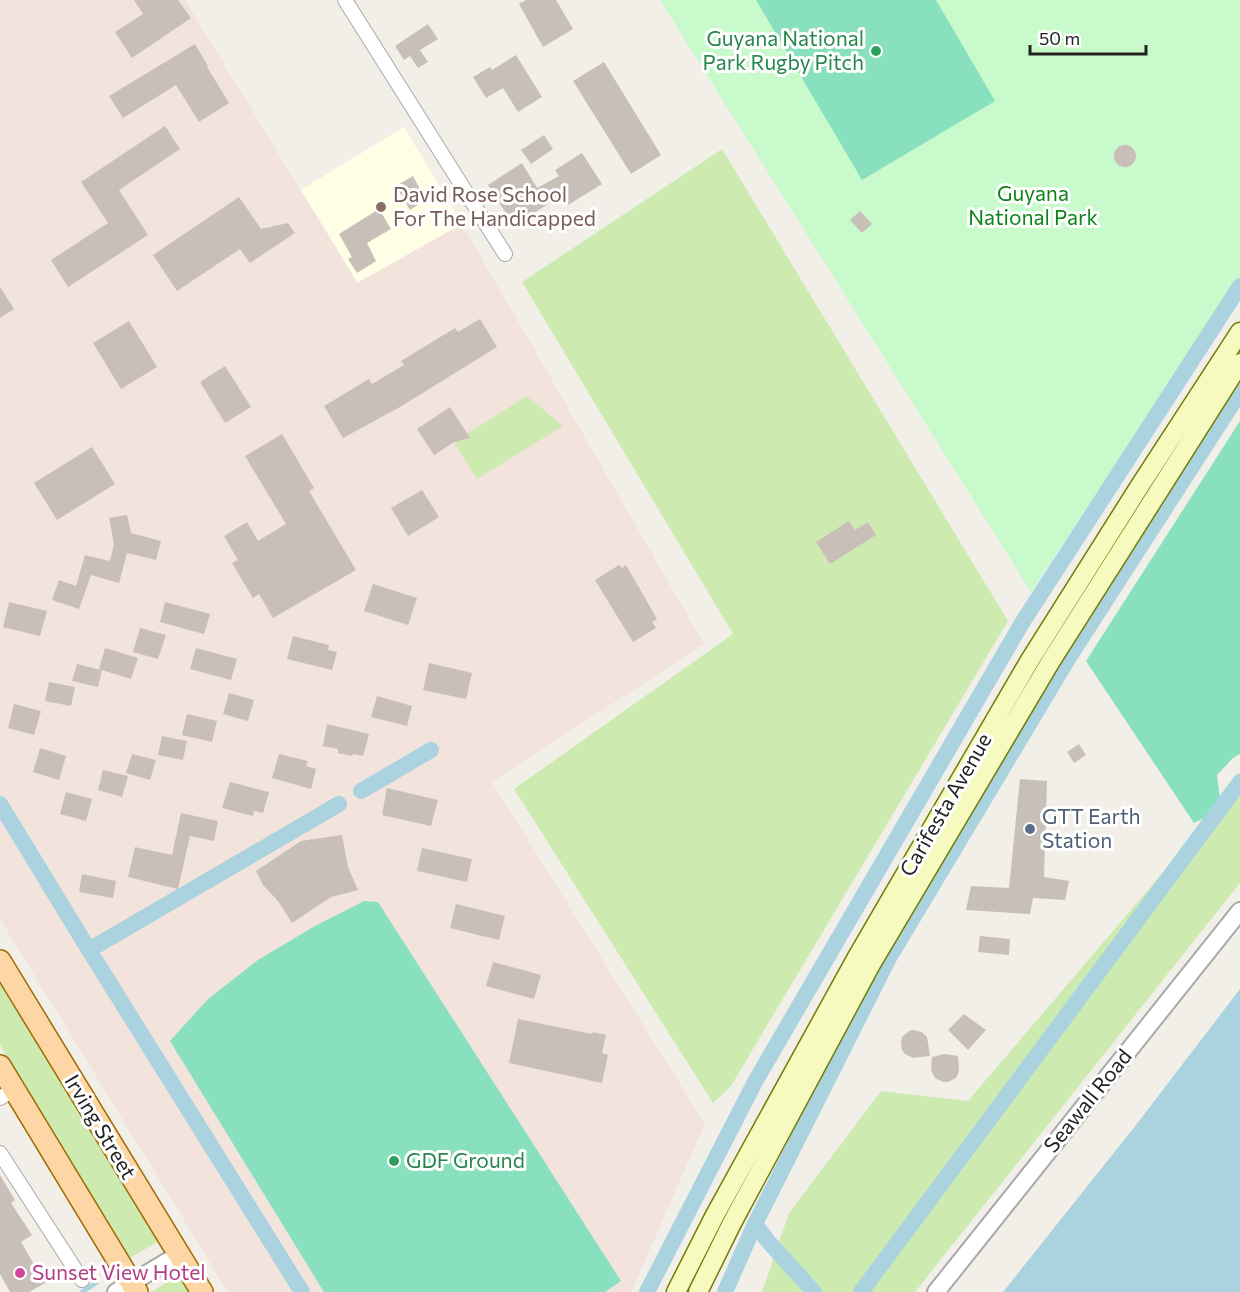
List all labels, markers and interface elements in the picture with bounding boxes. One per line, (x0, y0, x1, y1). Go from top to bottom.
scale bar (1030, 18, 1146, 56)
place label: Guyana National Park Rugby Pitch (702, 25, 864, 74)
text: 50 m (1039, 27, 1080, 49)
marker: Guyana National Park Rugby Pitch (869, 44, 883, 58)
park label: Guyana National Park (968, 180, 1098, 229)
place label: David Rose School For The Handicapped (393, 181, 596, 230)
marker: David Rose School For The Handicapped (374, 200, 388, 214)
street label: Carifesta Avenue (894, 728, 996, 880)
place label: GTT Earth Station (1042, 803, 1141, 852)
marker: GTT Earth Station (1023, 822, 1037, 836)
street label: Seawall Road (1038, 1043, 1136, 1157)
street label: Irving Street (60, 1070, 142, 1183)
place label: GDF Ground (406, 1147, 525, 1172)
marker: GDF Ground (387, 1154, 401, 1168)
place label: Sunset View Hotel (32, 1259, 206, 1284)
marker: Sunset View Hotel (13, 1266, 27, 1280)

